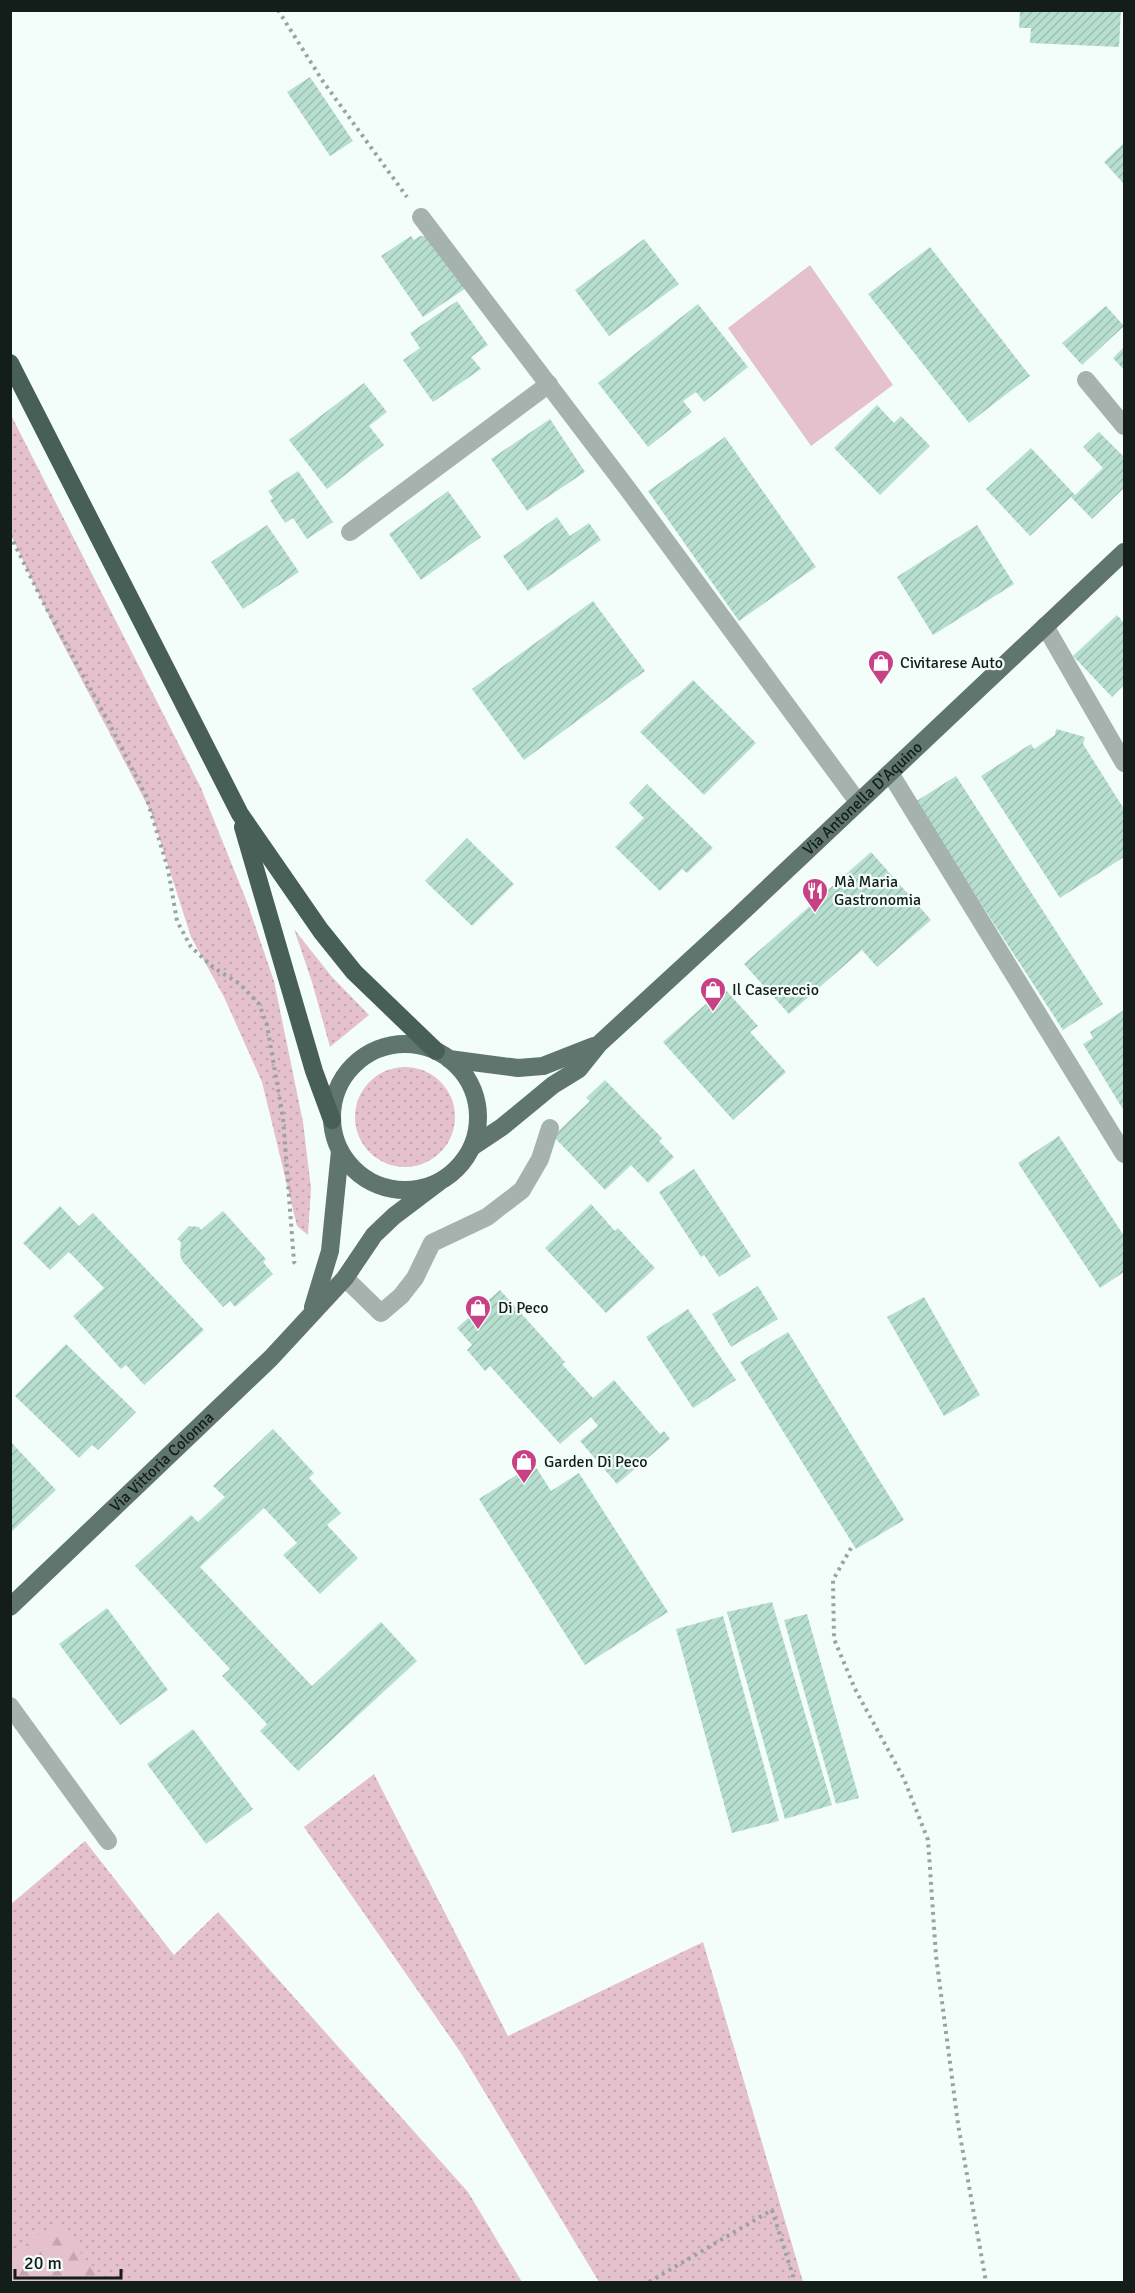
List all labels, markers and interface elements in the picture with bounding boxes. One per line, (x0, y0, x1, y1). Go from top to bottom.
shop icon: Civitarese Auto (866, 648, 896, 686)
place label: Civitarese Auto (900, 653, 1003, 673)
street label: Via Antonella D'Aquino (799, 737, 927, 860)
place label: Mà Maria Gastronomia (834, 872, 921, 910)
restaurant icon: Mà Maria Gastronomia (800, 876, 830, 914)
shop icon: Il Casereccio (698, 975, 728, 1013)
place label: Il Casereccio (732, 980, 819, 1000)
shop icon: Di Peco (463, 1293, 493, 1331)
place label: Di Peco (498, 1298, 549, 1318)
street label: Via Vittoria Colonna (106, 1408, 218, 1516)
shop icon: Garden Di Peco (509, 1447, 539, 1485)
place label: Garden Di Peco (544, 1452, 648, 1472)
scale bar (15, 2242, 122, 2280)
text: 20 m (24, 2252, 62, 2274)

